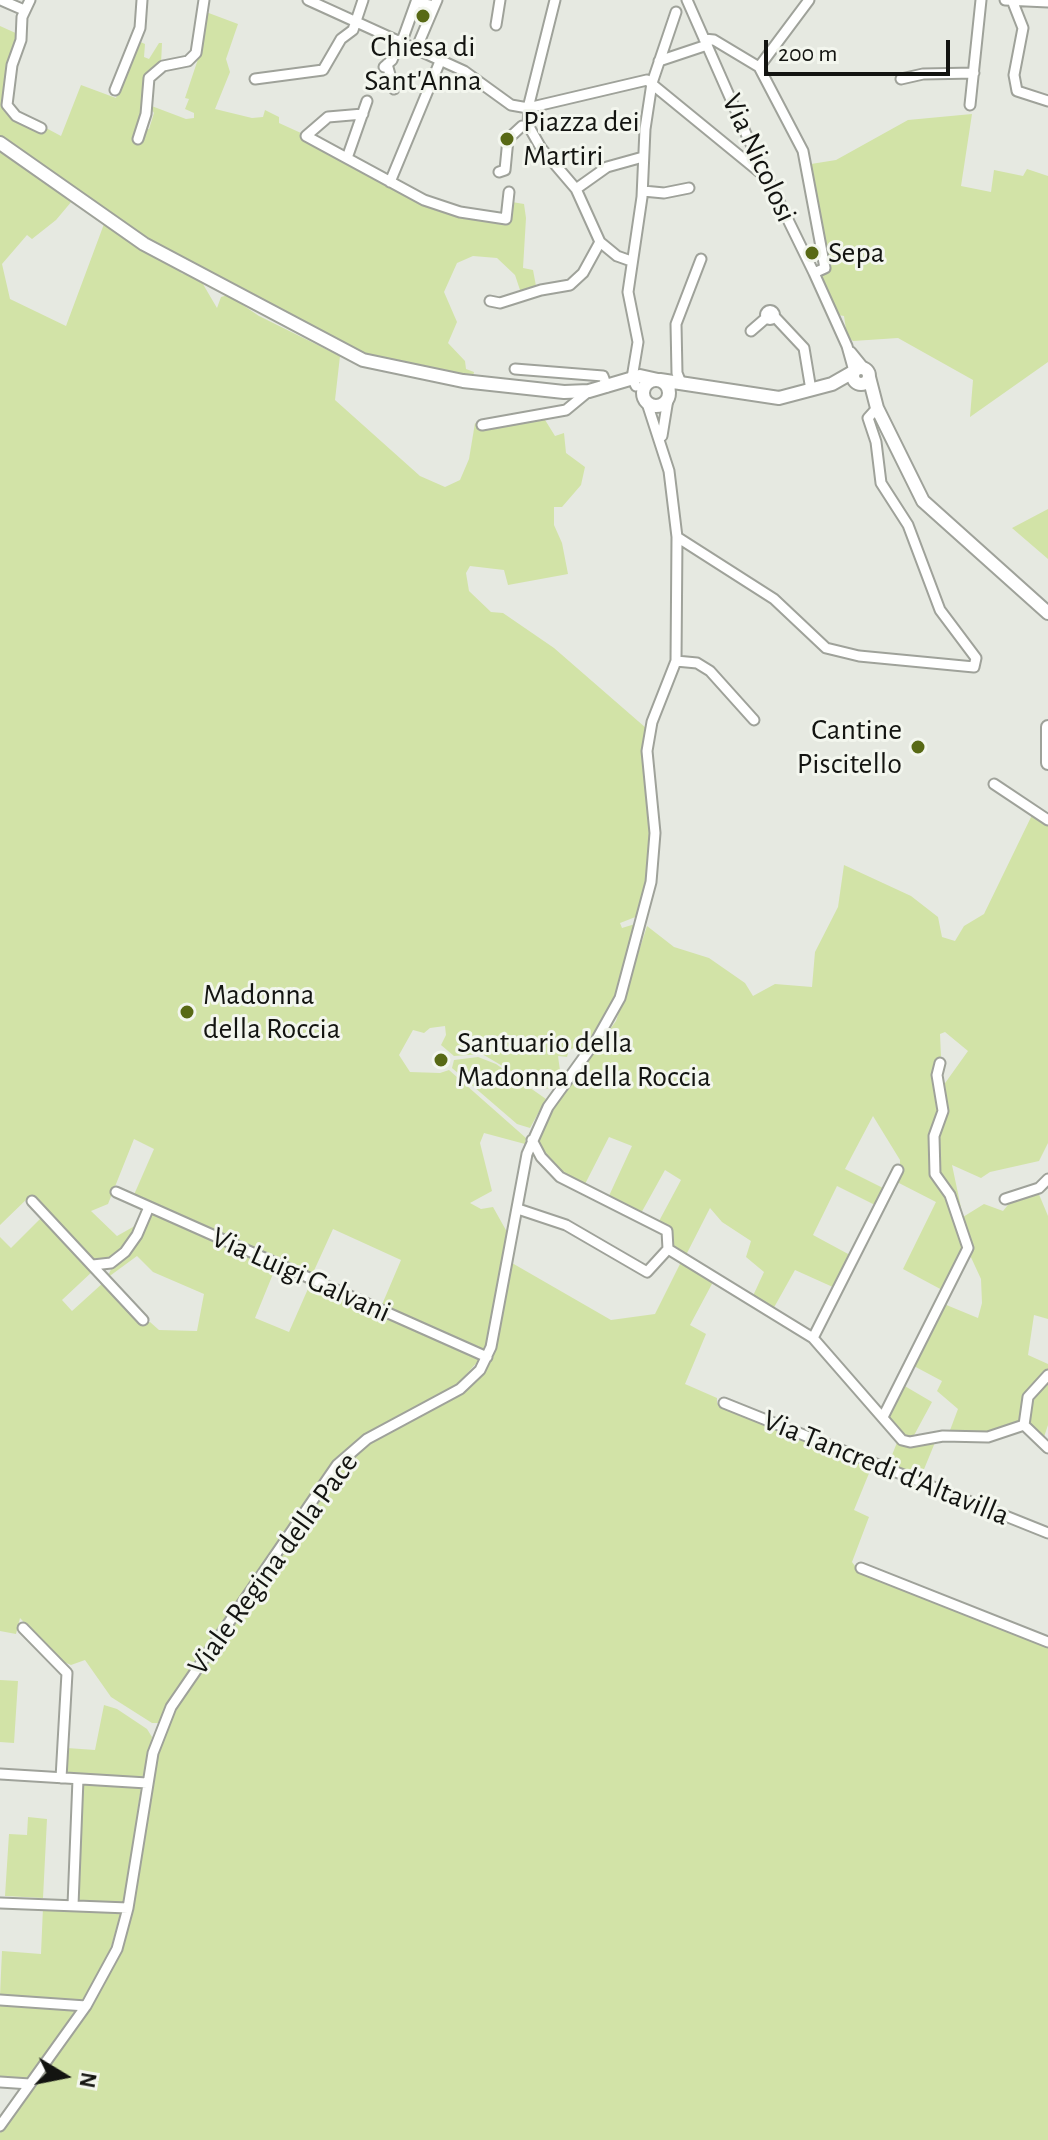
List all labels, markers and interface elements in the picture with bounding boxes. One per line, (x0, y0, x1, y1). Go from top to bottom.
marker: Chiesa di Sant'Anna (414, 7, 432, 25)
scale bar (768, 24, 954, 74)
place label: Chiesa di Sant'Anna (364, 29, 482, 100)
text: 200 m (778, 42, 837, 66)
street label: Via Nicolosi (714, 88, 804, 228)
place label: Piazza dei Martiri (523, 104, 640, 174)
marker: Piazza dei Martiri (498, 130, 516, 148)
place label: Sepa (828, 235, 885, 271)
marker: Sepa (803, 244, 821, 262)
place label: Cantine Piscitello (797, 712, 902, 782)
marker: Cantine Piscitello (909, 738, 927, 756)
place label: Madonna della Roccia (203, 977, 341, 1048)
marker: Madonna della Roccia (178, 1003, 196, 1021)
place label: Santuario della Madonna della Roccia (457, 1025, 711, 1096)
marker: Santuario della Madonna della Roccia (432, 1051, 450, 1069)
street label: Via Luigi Galvani (206, 1219, 396, 1331)
street label: Via Tancredi d'Altavilla (758, 1402, 1014, 1534)
street label: Viale Regina della Pace (180, 1446, 366, 1682)
north arrow (24, 2036, 104, 2116)
text: N (75, 2071, 100, 2090)

